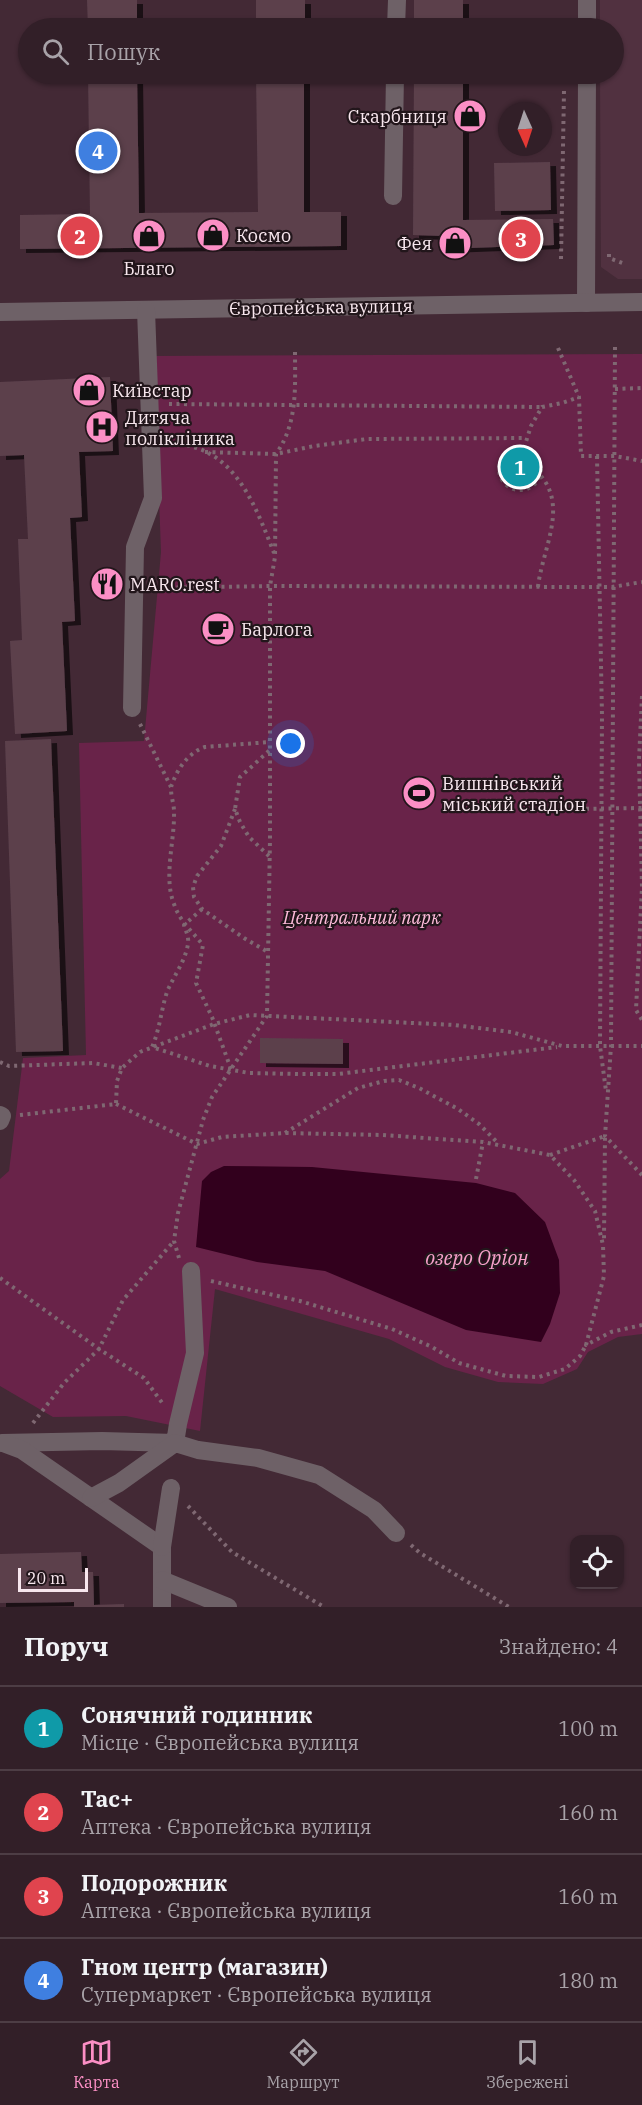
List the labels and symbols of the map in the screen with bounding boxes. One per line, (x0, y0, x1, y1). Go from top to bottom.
shop icon: Скарбниця (452, 98, 488, 134)
north arrow (498, 102, 552, 156)
place label: Скарбниця (348, 105, 447, 128)
pin: 4 (78, 128, 118, 174)
pin: 2 (60, 214, 100, 258)
pin: 3 (502, 216, 540, 262)
shop icon: Космо (195, 217, 231, 253)
shop icon: Благо (131, 218, 167, 254)
place label: Космо (236, 224, 291, 247)
shop icon: Фея (437, 225, 473, 261)
place label: Фея (397, 232, 432, 255)
place label: Благо (124, 257, 174, 280)
street label: Європейська вулиця (229, 294, 413, 320)
shop icon: Київстар (71, 372, 107, 408)
place label: Київстар (112, 379, 192, 402)
place label: Дитяча полікліника (125, 406, 235, 450)
hospital icon: Дитяча полікліника (84, 409, 120, 445)
pin: 1 (500, 444, 540, 490)
restaurant icon: MARO.rest (89, 566, 125, 602)
place label: MARO.rest (130, 573, 220, 596)
cafe icon: Барлога (200, 611, 236, 647)
place label: Барлога (241, 618, 313, 641)
your location (276, 729, 305, 758)
place label: Вишнівський міський стадіон (442, 772, 586, 816)
sports icon: Вишнівський міський стадіон (401, 775, 437, 811)
park label: Центральний парк (282, 906, 441, 929)
water label: озеро Оріон (425, 1244, 529, 1271)
scale bar (18, 1565, 88, 1592)

